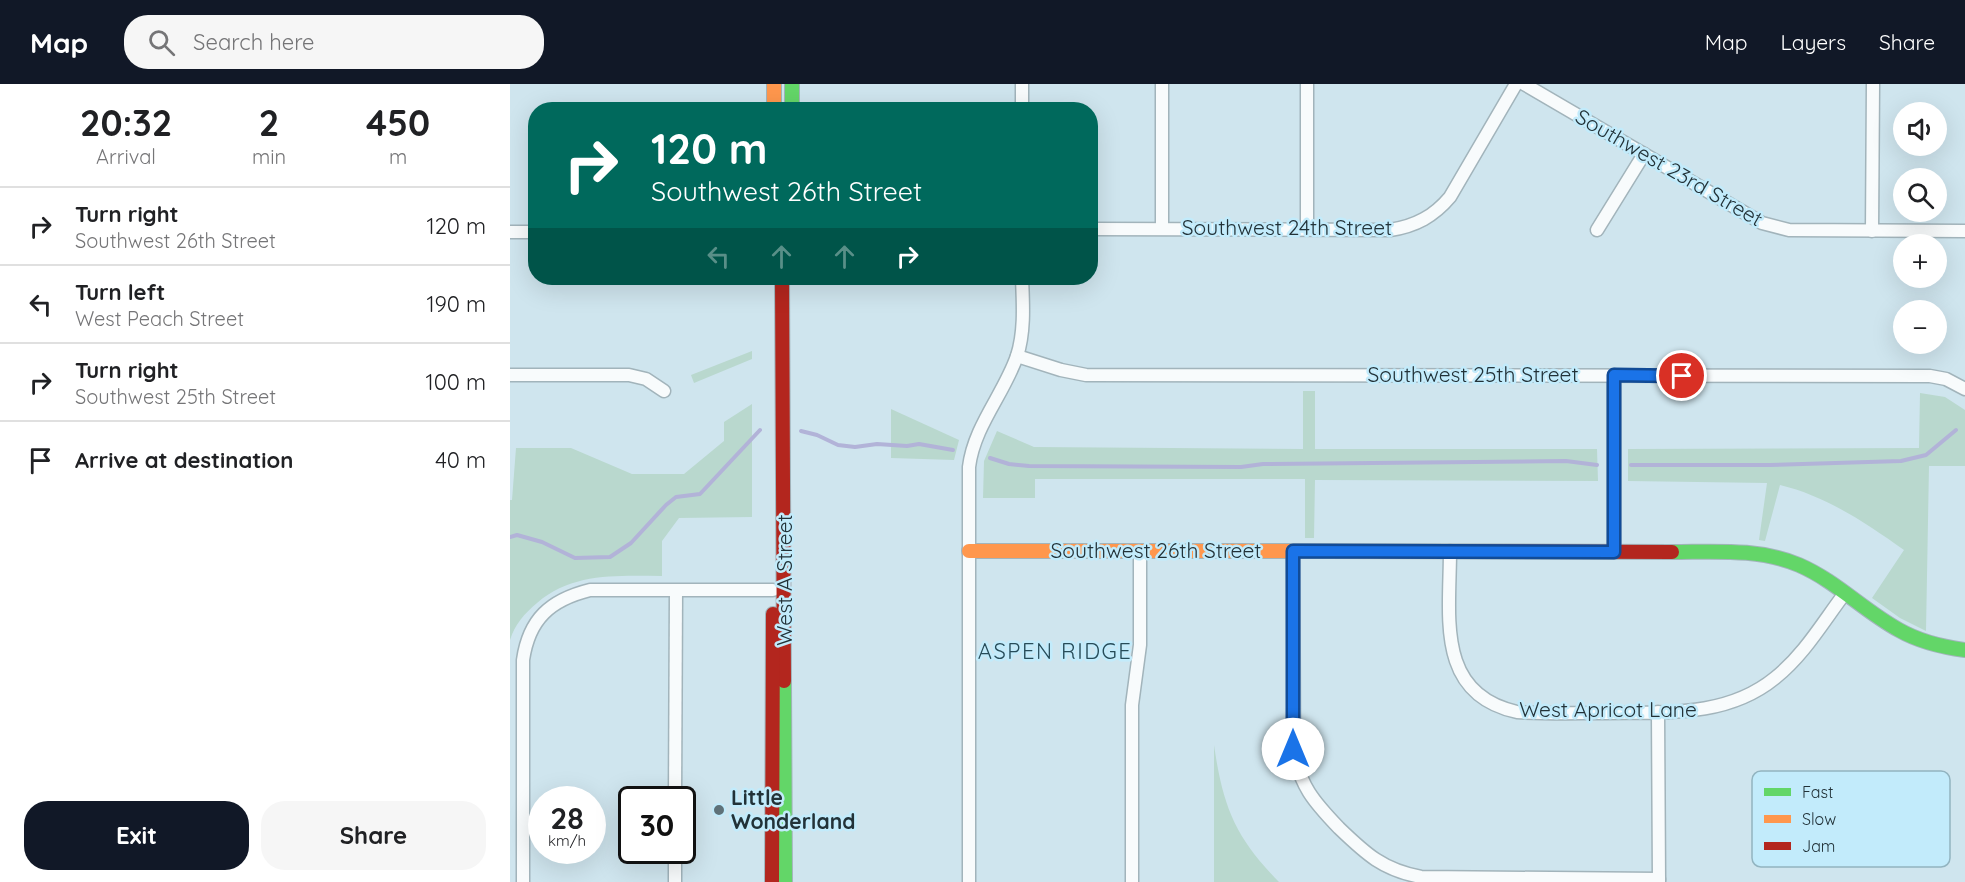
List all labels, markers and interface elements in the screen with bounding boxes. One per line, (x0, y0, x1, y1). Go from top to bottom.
search box (124, 15, 544, 69)
text: Map (30, 25, 88, 60)
icon: search (145, 26, 178, 59)
text: Search here (193, 28, 315, 56)
text: Map (1705, 29, 1748, 55)
text: Layers (1781, 29, 1846, 55)
text: Share (1879, 29, 1935, 55)
text: 20:32 (80, 100, 172, 145)
text: 2 (259, 100, 279, 145)
text: 450 (366, 100, 430, 145)
map controls (1893, 102, 1947, 354)
button: sound (1893, 102, 1947, 156)
street label: Southwest 23rd Street (1571, 103, 1768, 231)
text: 120 m (651, 122, 768, 175)
icon: right (552, 126, 630, 204)
text: Arrival (96, 144, 156, 169)
text: min (252, 144, 286, 169)
text: m (389, 144, 407, 169)
button: search (1893, 168, 1947, 222)
text: Southwest 26th Street (651, 174, 922, 208)
text: Turn right (75, 200, 179, 228)
icon: right (24, 210, 57, 243)
text: 120 m (427, 212, 486, 240)
street label: Southwest 24th Street (1182, 214, 1392, 240)
text: Southwest 26th Street (75, 228, 276, 253)
button: + (1893, 234, 1947, 288)
icon: left (702, 240, 735, 273)
icon: ahead (765, 240, 798, 273)
icon: ahead (828, 240, 861, 273)
icon: right (891, 240, 924, 273)
text: Turn left (75, 278, 165, 306)
icon: left (24, 288, 57, 321)
text: 190 m (426, 290, 486, 318)
button: − (1893, 300, 1947, 354)
text: West Peach Street (75, 306, 244, 331)
pin (1656, 350, 1707, 401)
text: Turn right (75, 356, 179, 384)
icon: arrive (1665, 359, 1698, 392)
street label: Southwest 25th Street (1367, 361, 1579, 387)
icon: right (24, 366, 57, 399)
text: 100 m (426, 368, 486, 396)
text: Southwest 25th Street (75, 384, 276, 409)
icon: arrive (24, 444, 57, 477)
text: Arrive at destination (75, 446, 293, 474)
text: 40 m (435, 446, 486, 474)
street label: West A Street (771, 514, 797, 646)
street label: Southwest 26th Street (1051, 537, 1261, 563)
district label: ASPEN RIDGE (978, 637, 1132, 665)
street label: West Apricot Lane (1519, 696, 1697, 722)
position arrow (1261, 717, 1325, 781)
legend (1752, 771, 1950, 867)
text: Fast (1802, 782, 1833, 802)
place label: Little Wonderland (731, 784, 855, 834)
speed limit sign: 30 (618, 786, 696, 864)
text: 28 (550, 799, 584, 837)
button: Exit (24, 801, 249, 870)
button: Share (261, 801, 486, 870)
marker: Little Wonderland (712, 803, 726, 817)
text: Slow (1802, 809, 1836, 829)
text: km/h (548, 831, 586, 850)
text: Jam (1802, 836, 1835, 856)

